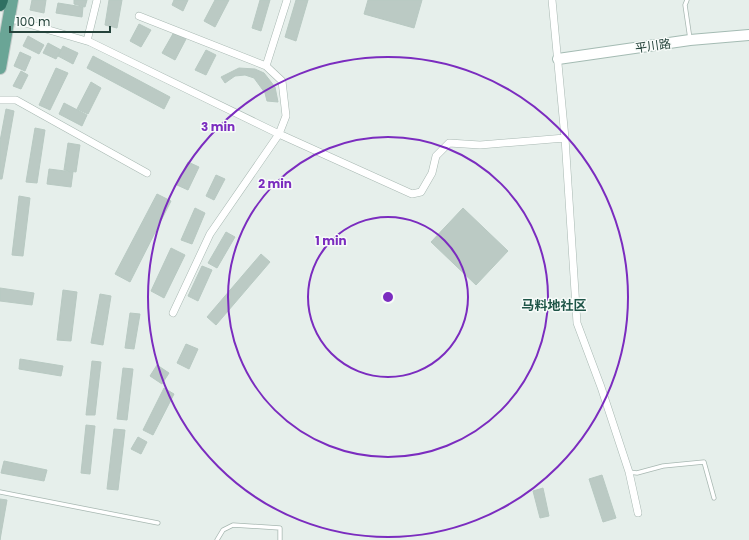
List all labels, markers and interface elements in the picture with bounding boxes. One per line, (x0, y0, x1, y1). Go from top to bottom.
scale bar (10, 8, 110, 34)
text: 100 m (16, 13, 50, 30)
street label: 平川路 (634, 35, 672, 56)
text: 3 min (201, 118, 235, 135)
text: 2 min (258, 175, 292, 192)
text: 1 min (315, 232, 347, 249)
centre of rings (381, 290, 395, 304)
district label: 马料地社区 (521, 296, 587, 315)

